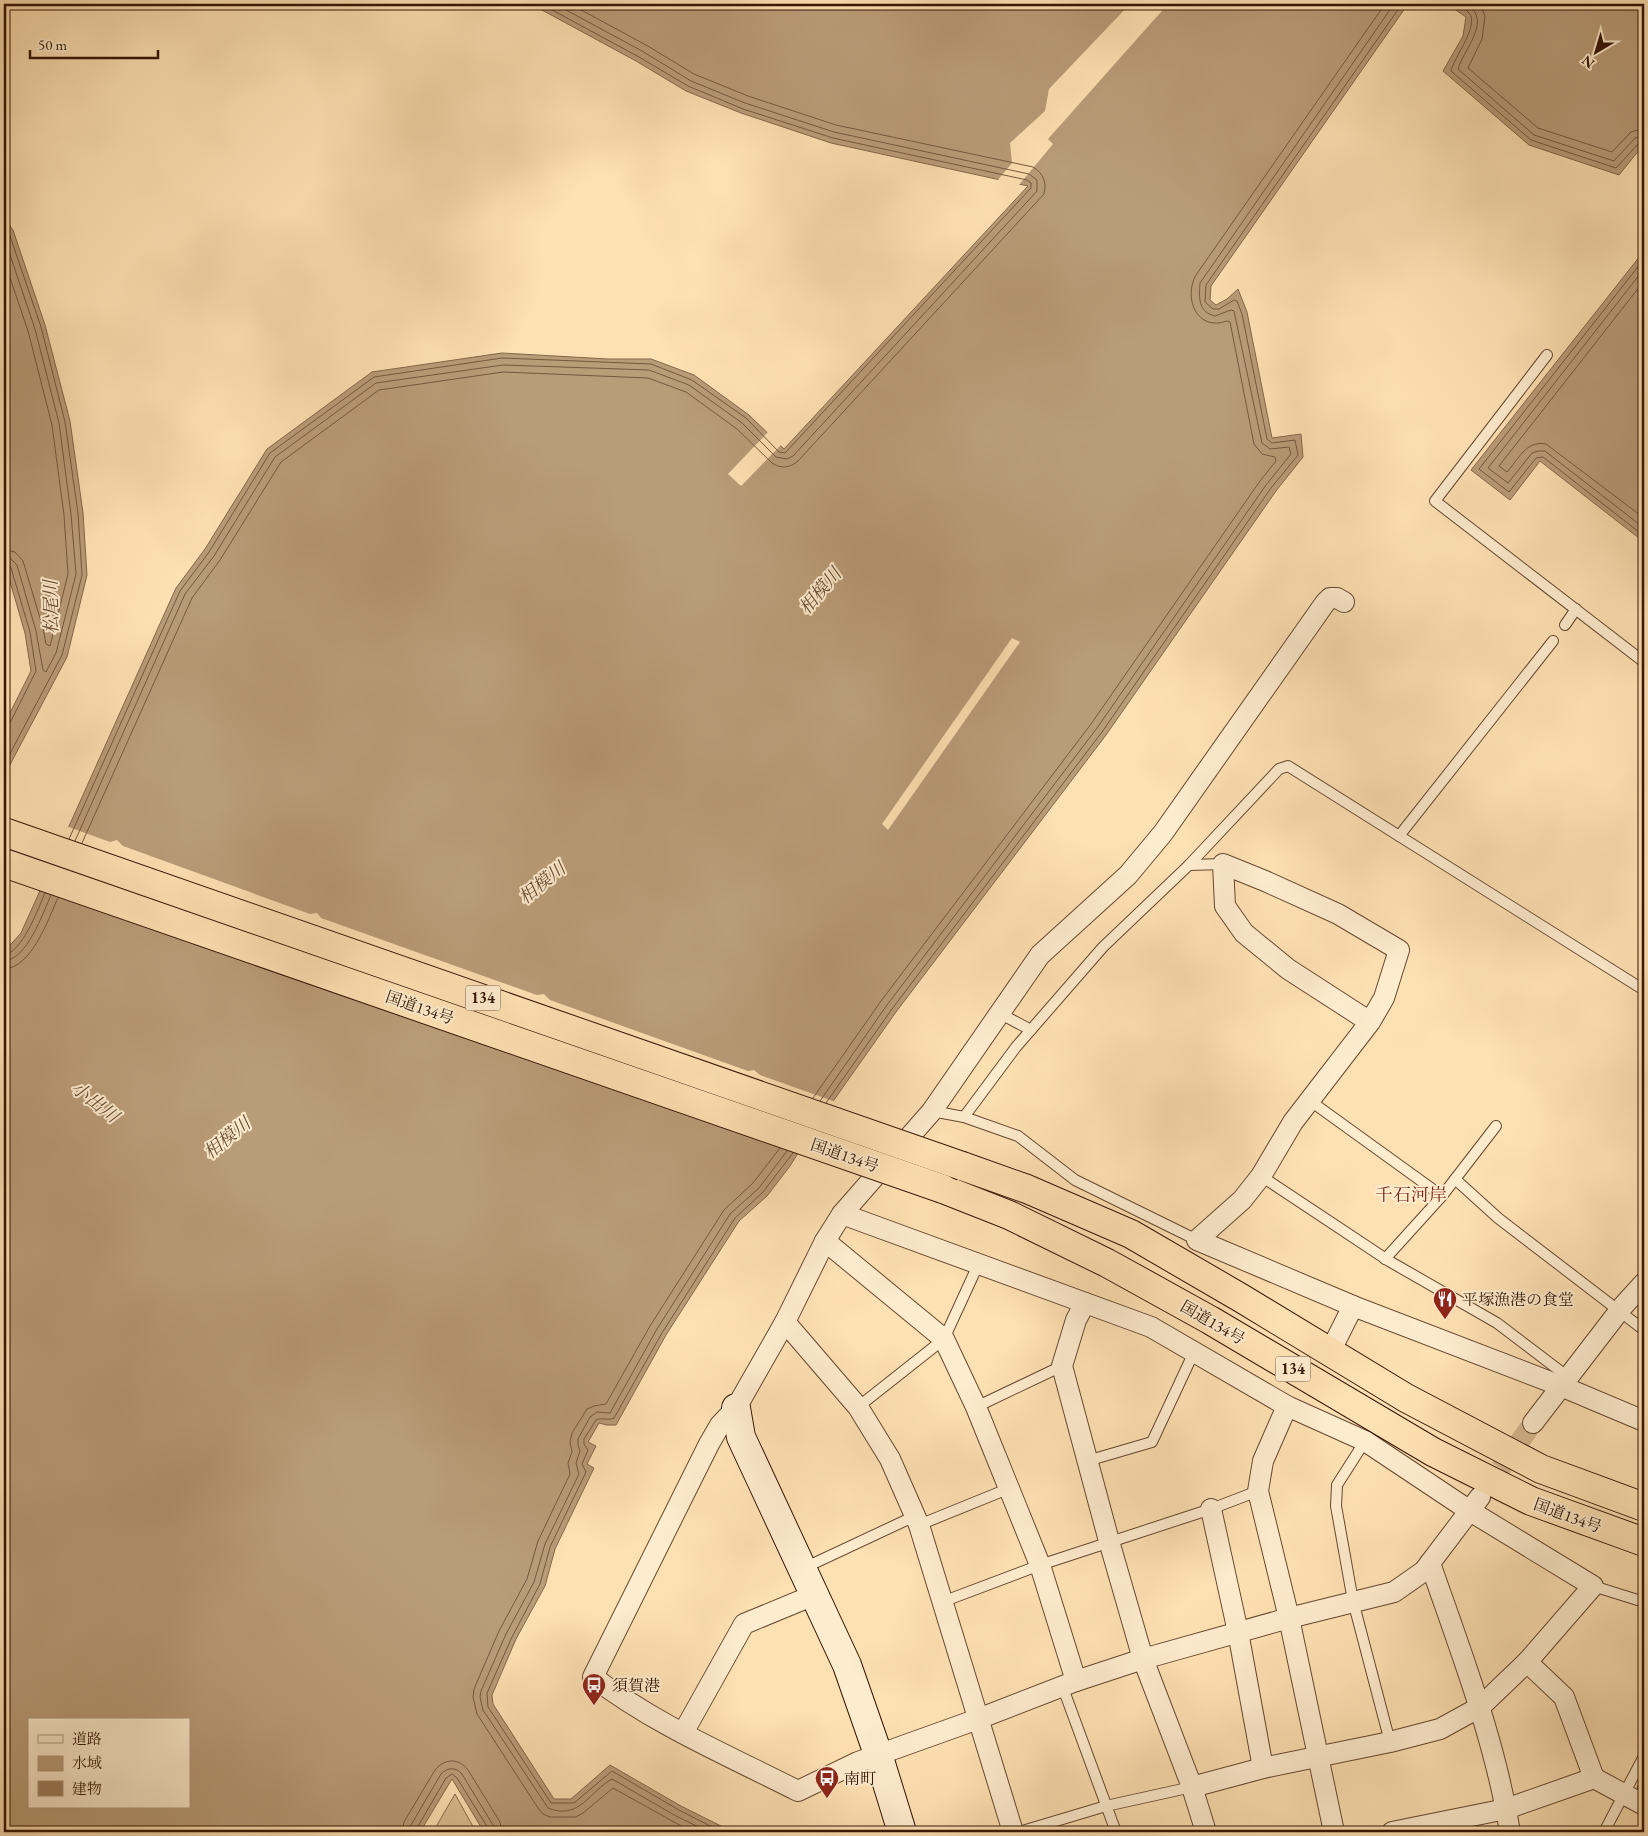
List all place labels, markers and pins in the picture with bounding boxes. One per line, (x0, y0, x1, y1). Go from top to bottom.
restaurant icon: 平塚漁港の食堂 (1432, 1286, 1458, 1320)
place label: 平塚漁港の食堂 (1462, 1289, 1574, 1310)
bus stop icon: 須賀港 (581, 1672, 607, 1706)
place label: 須賀港 (612, 1675, 660, 1696)
bus stop icon: 南町 (814, 1765, 840, 1799)
place label: 南町 (844, 1768, 876, 1789)

